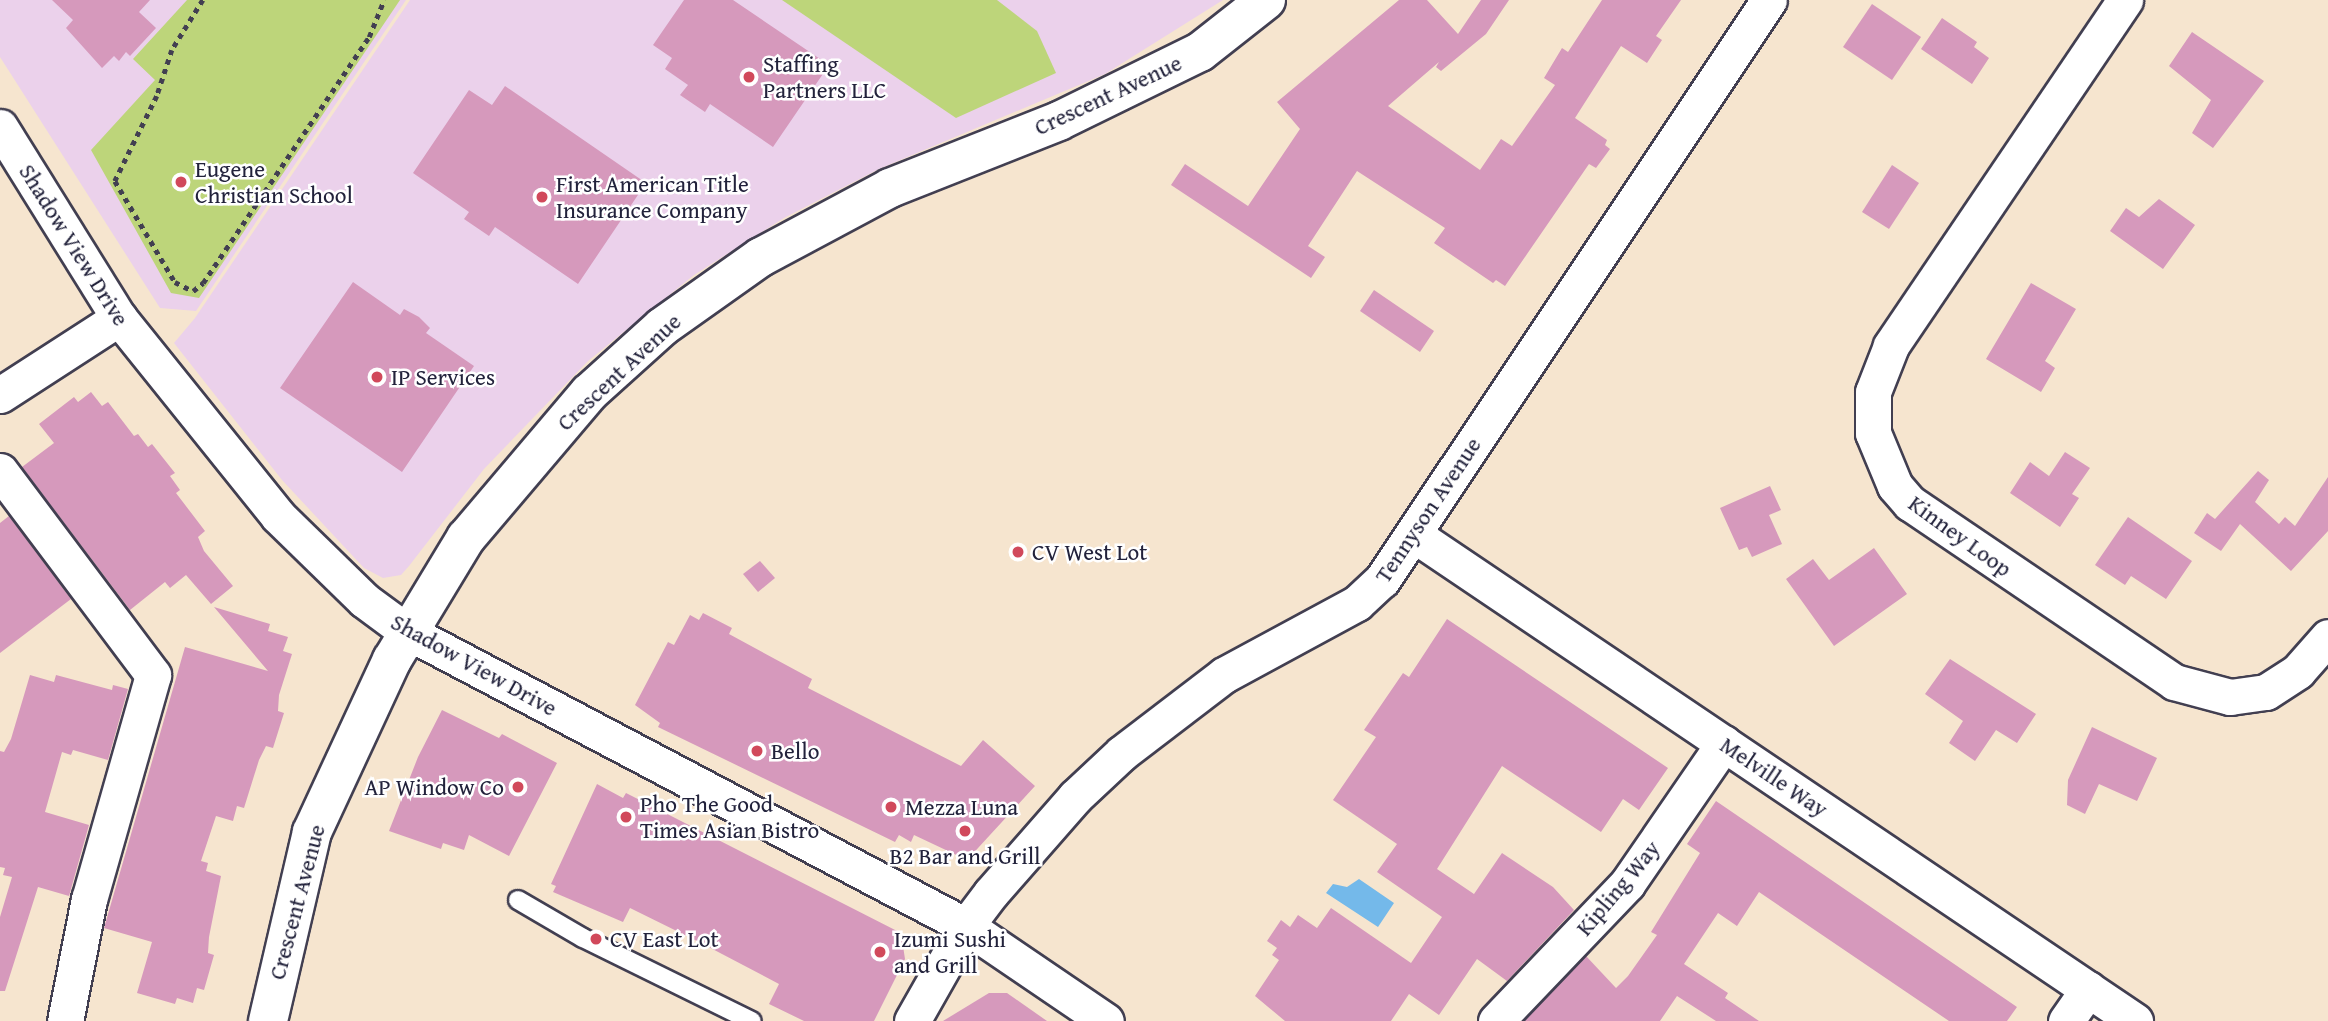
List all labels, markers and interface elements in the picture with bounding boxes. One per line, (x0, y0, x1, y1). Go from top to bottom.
street label: Crescent Avenue (1030, 49, 1186, 141)
place label: Staffing Partners LLC (763, 50, 886, 104)
marker: Staffing Partners LLC (741, 69, 757, 85)
place label: Eugene Christian School (195, 155, 353, 209)
street label: Shadow View Drive (13, 159, 135, 331)
place label: First American Title Insurance Company (556, 170, 749, 224)
marker: Eugene Christian School (173, 174, 189, 190)
marker: First American Title Insurance Company (534, 189, 550, 205)
street label: Crescent Avenue (551, 308, 687, 436)
place label: IP Services (391, 363, 495, 391)
marker: IP Services (369, 369, 385, 385)
street label: Tennyson Avenue (1369, 432, 1487, 588)
street label: Kinney Loop (1903, 489, 2017, 583)
place label: CV West Lot (1032, 538, 1147, 566)
marker: CV West Lot (1010, 544, 1026, 560)
street label: Shadow View Drive (386, 608, 562, 722)
street label: Melville Way (1715, 731, 1833, 823)
place label: Bello (771, 737, 819, 765)
marker: Bello (749, 743, 765, 759)
place label: AP Window Co (364, 773, 504, 801)
marker: AP Window Co (510, 779, 526, 795)
place label: Pho The Good Times Asian Bistro (640, 790, 819, 844)
place label: Mezza Luna (905, 793, 1018, 821)
marker: Mezza Luna (883, 799, 899, 815)
marker: Pho The Good Times Asian Bistro (618, 809, 634, 825)
street label: Crescent Avenue (263, 821, 331, 983)
marker: B2 Bar and Grill (957, 823, 973, 839)
street label: Kipling Way (1570, 835, 1666, 941)
place label: B2 Bar and Grill (889, 842, 1041, 870)
place label: CV East Lot (610, 925, 719, 953)
place label: Izumi Sushi and Grill (894, 925, 1006, 979)
marker: CV East Lot (588, 931, 604, 947)
marker: Izumi Sushi and Grill (872, 944, 888, 960)

